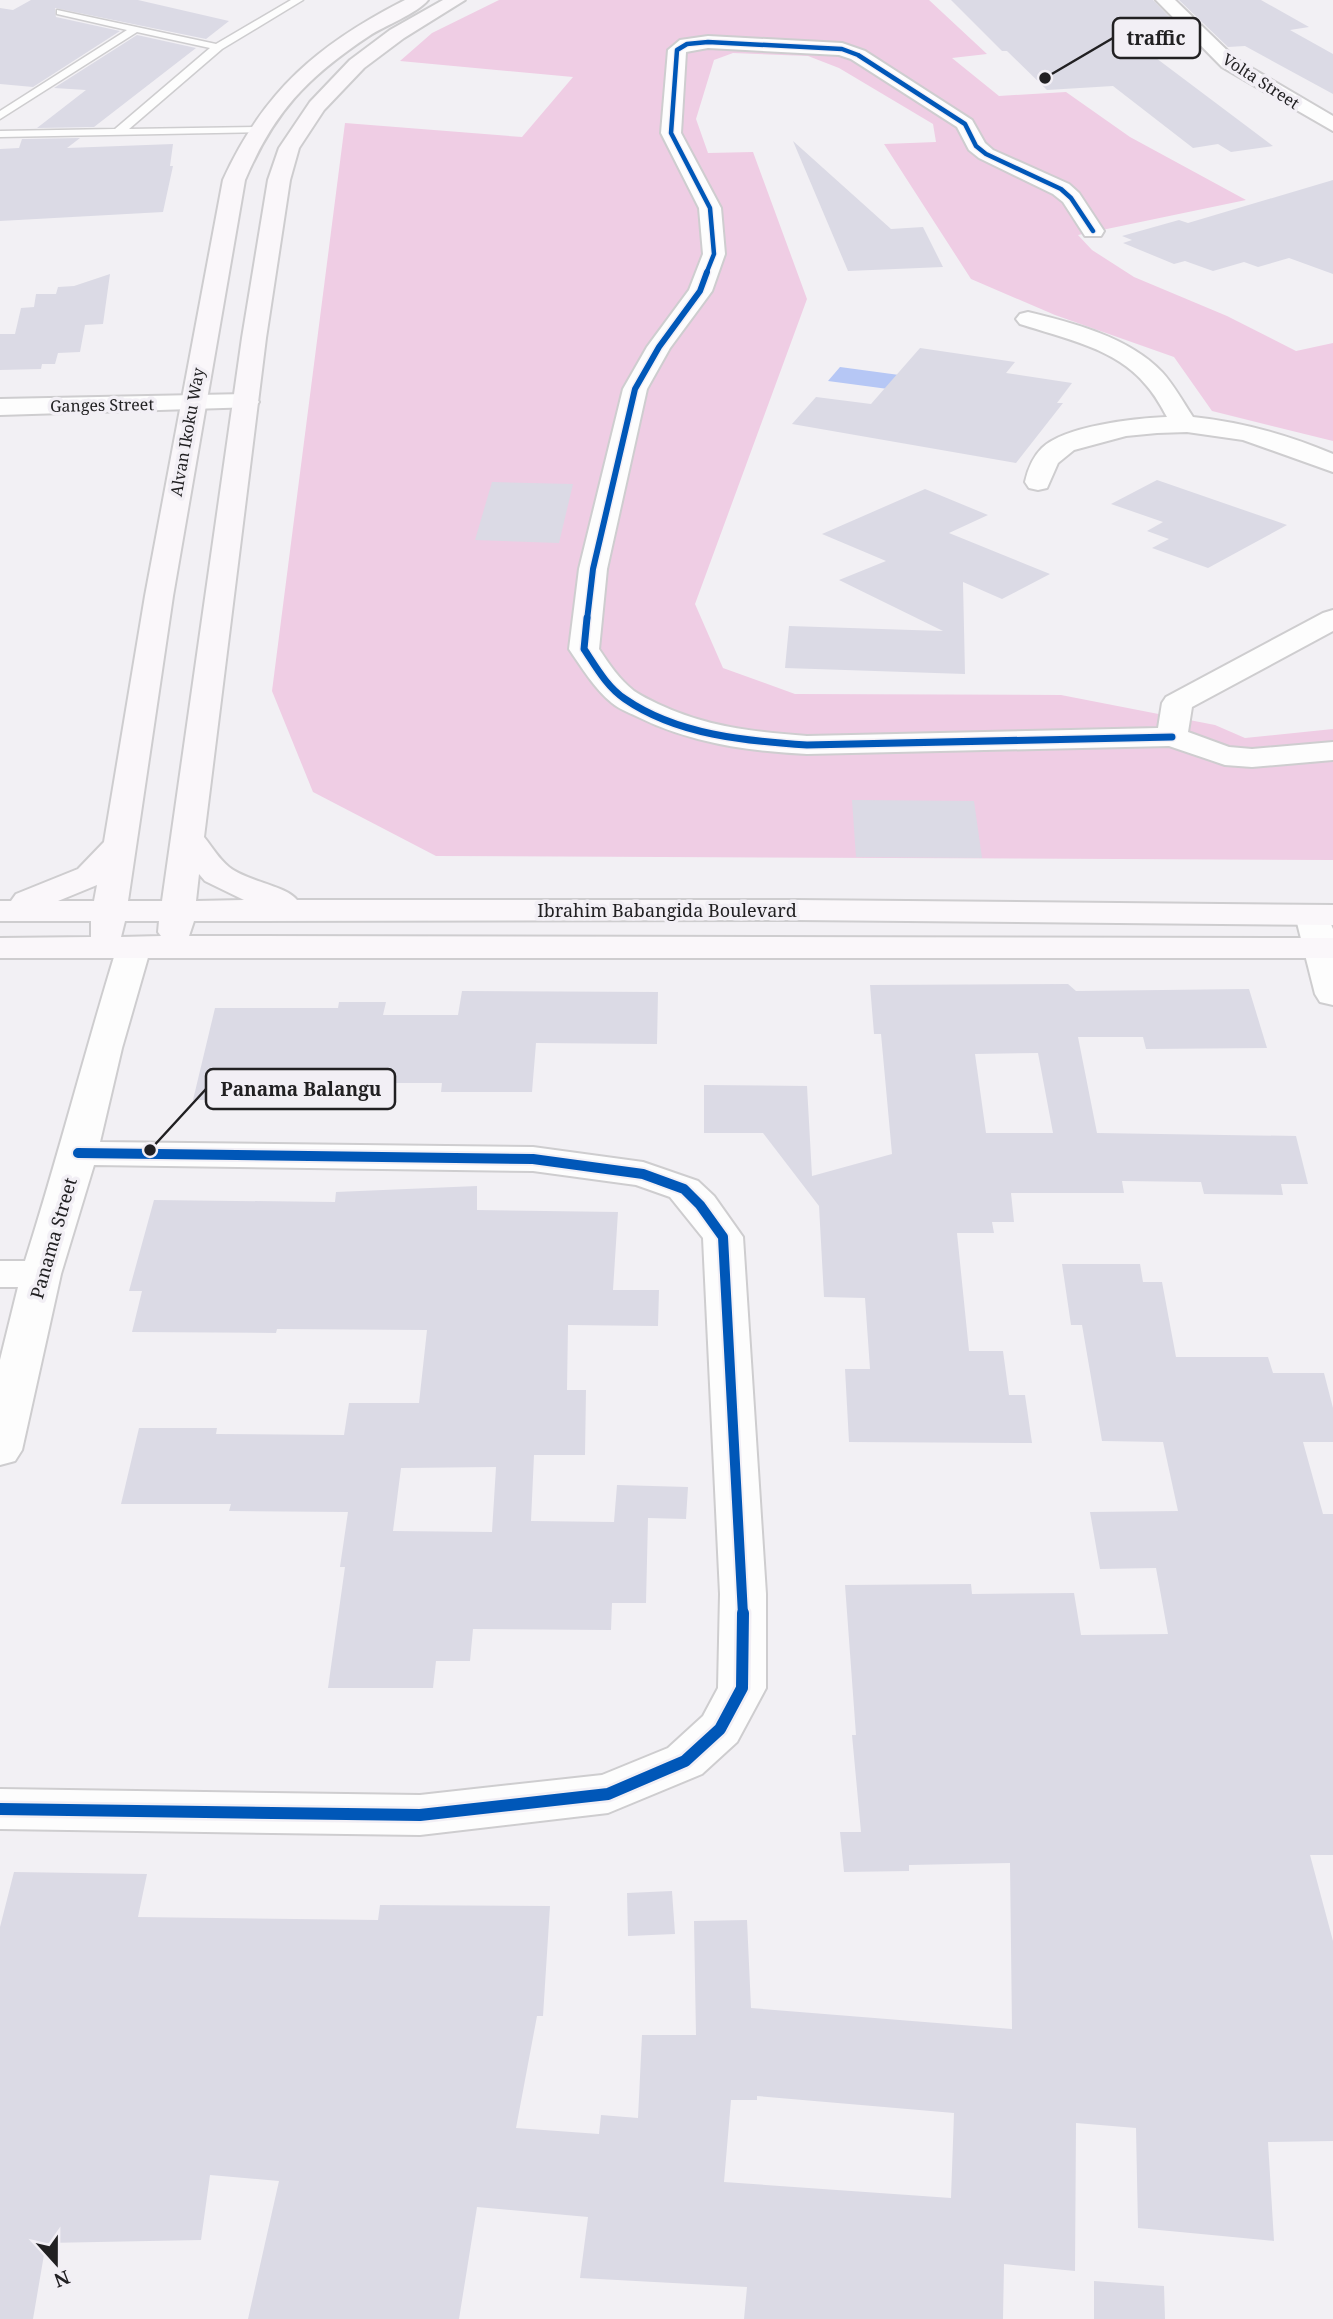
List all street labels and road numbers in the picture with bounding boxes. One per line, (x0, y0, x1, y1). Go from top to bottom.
street label: Volta Street (1218, 48, 1304, 114)
street label: Alvan Ikoku Way (165, 365, 209, 498)
street label: Ganges Street (50, 393, 155, 417)
street label: Ibrahim Babangida Boulevard (537, 898, 797, 922)
street label: Panama Street (24, 1175, 82, 1301)

